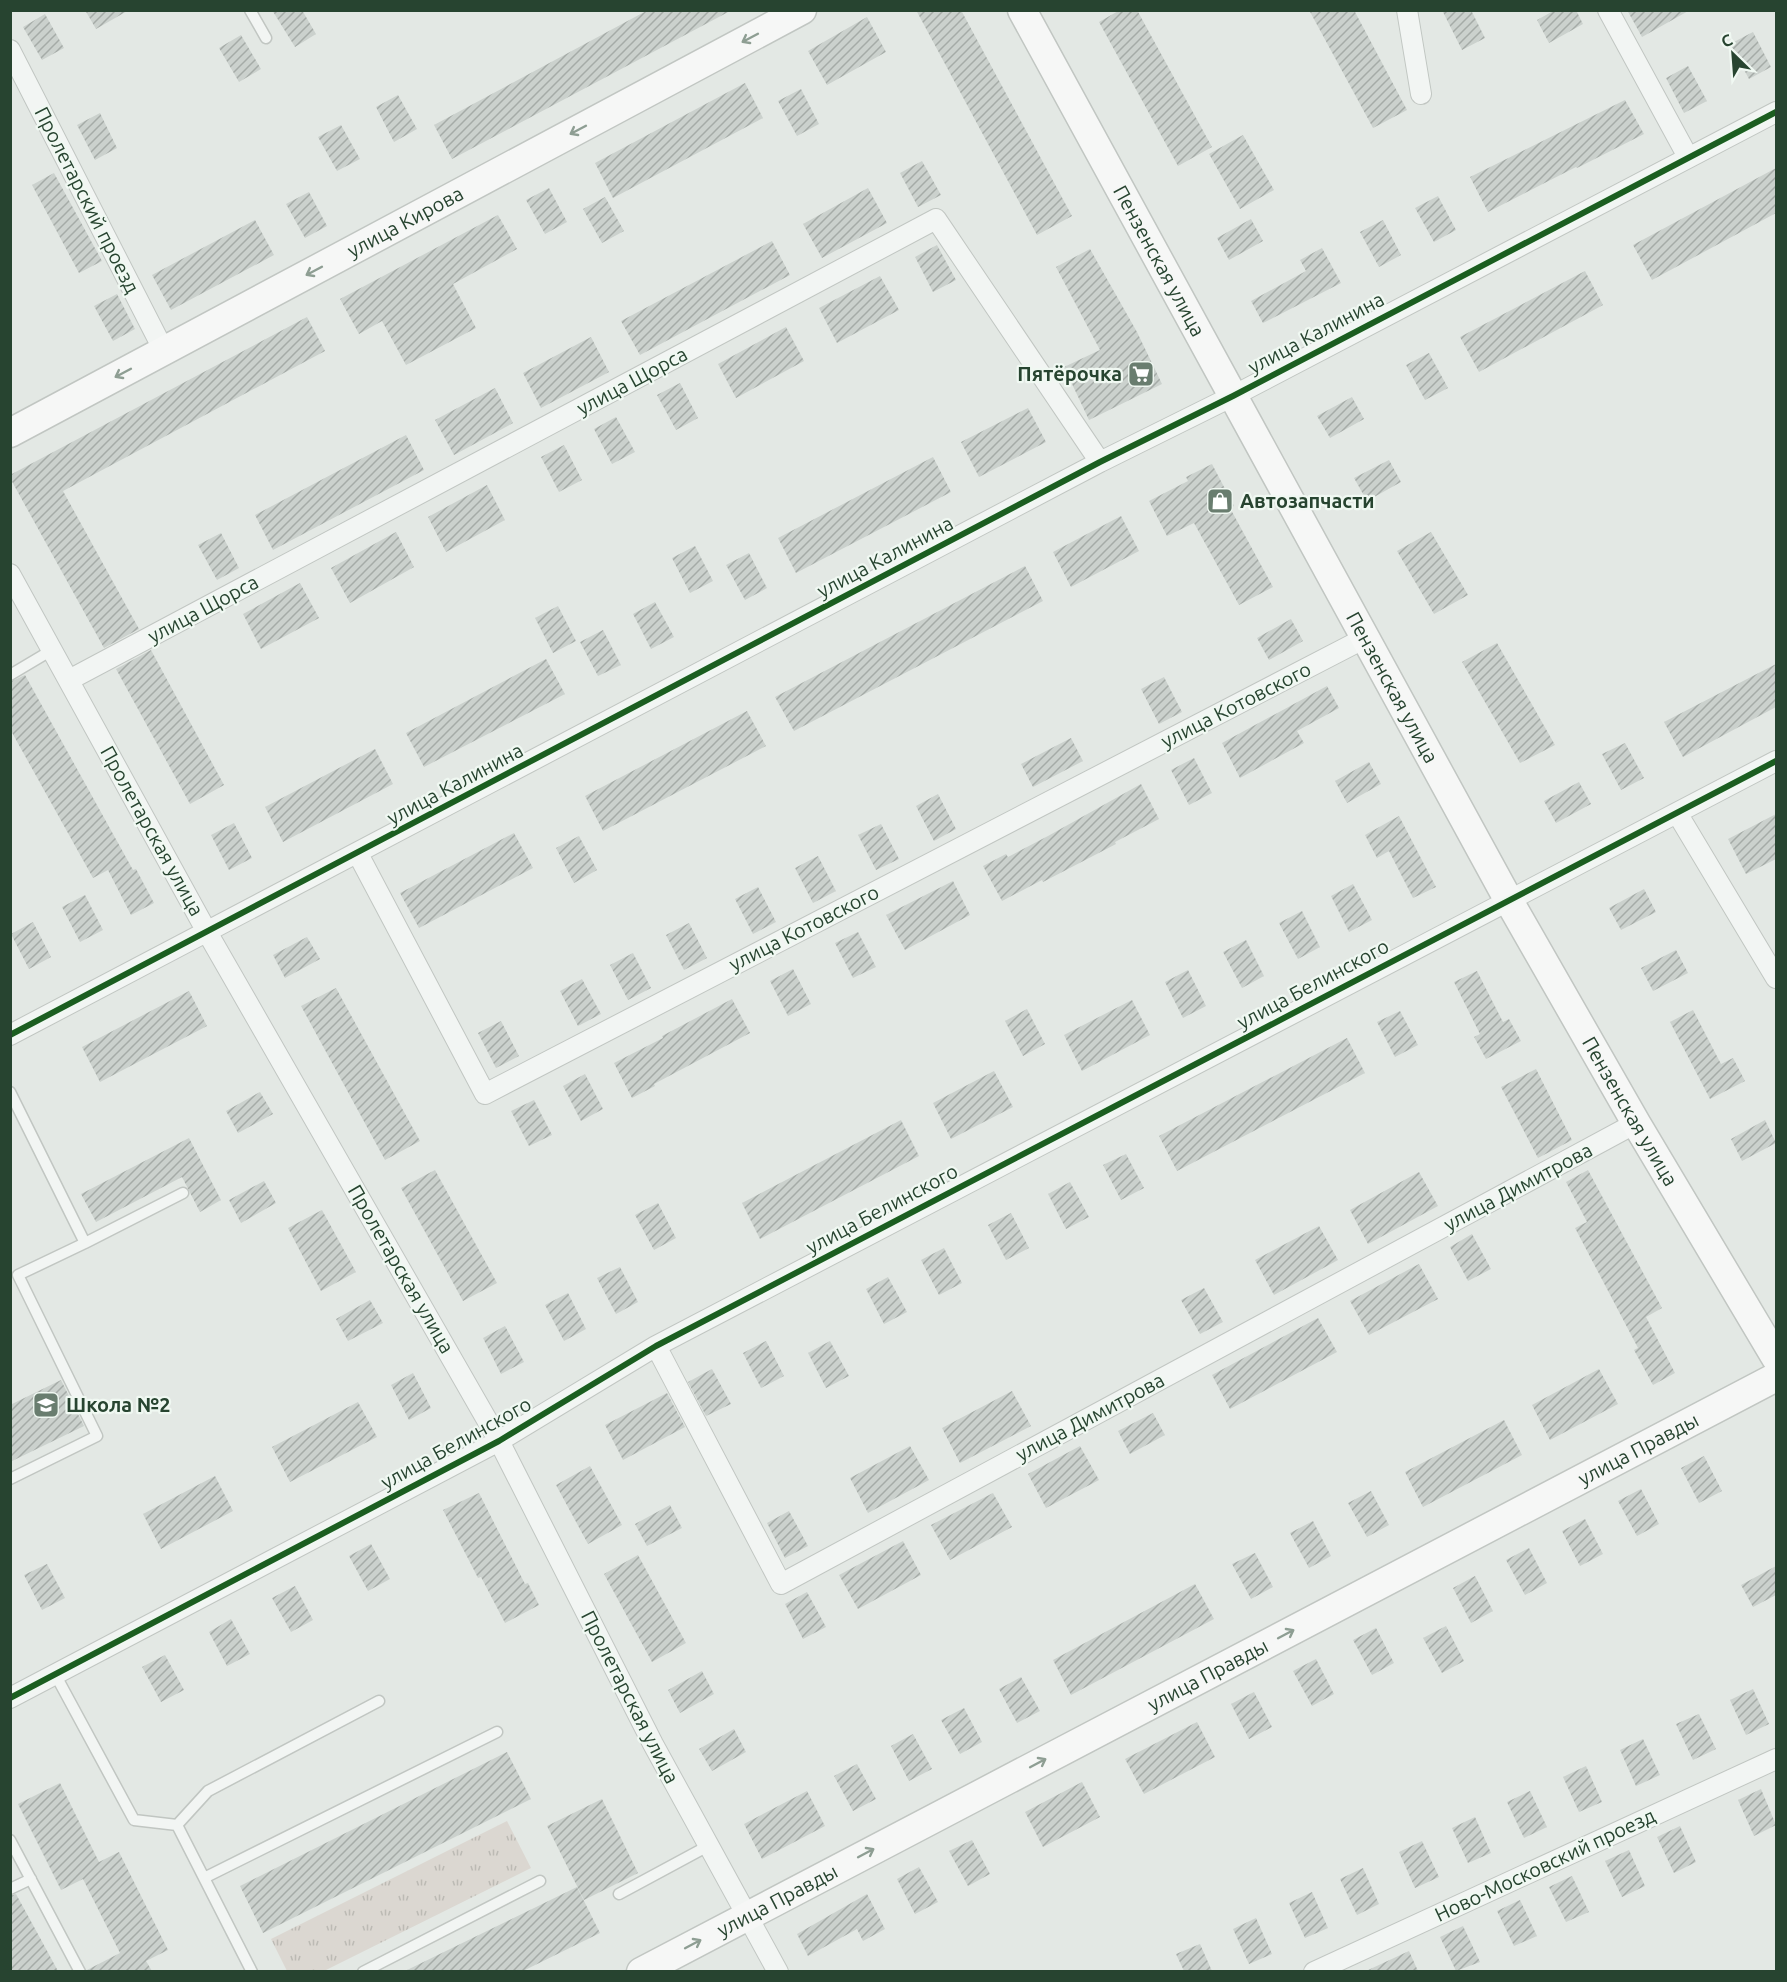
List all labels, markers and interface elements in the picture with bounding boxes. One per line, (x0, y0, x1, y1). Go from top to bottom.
north arrow (1703, 24, 1763, 84)
text: С (1718, 30, 1735, 51)
one-way arrow (742, 33, 760, 44)
street label: Пролетарский проезд (30, 103, 145, 297)
one-way arrow (570, 125, 588, 136)
street label: улица Кирова (343, 181, 467, 262)
street label: Пензенская улица (1109, 181, 1210, 340)
one-way arrow (305, 266, 323, 277)
street label: улица Калинина (1244, 287, 1388, 378)
street label: улица Щорса (572, 342, 691, 419)
supermarket icon: Пятёрочка (1126, 359, 1156, 389)
place label: Пятёрочка (1017, 362, 1122, 385)
one-way arrow (115, 367, 132, 379)
shop icon: Автозапчасти (1205, 486, 1235, 516)
place label: Автозапчасти (1240, 489, 1375, 512)
street label: улица Калинина (813, 511, 957, 602)
street label: улица Щорса (143, 570, 262, 647)
street label: Пензенская улица (1342, 608, 1443, 767)
street label: улица Котовского (1157, 657, 1315, 752)
street label: улица Калинина (383, 738, 527, 829)
street label: Пролетарская улица (96, 742, 209, 920)
street label: улица Котовского (725, 880, 883, 975)
street label: улица Белинского (1233, 934, 1393, 1033)
street label: Пензенская улица (1578, 1032, 1683, 1190)
street label: улица Димитрова (1439, 1138, 1596, 1235)
street label: улица Белинского (802, 1159, 962, 1258)
street label: Пролетарская улица (344, 1180, 459, 1357)
street label: улица Димитрова (1011, 1368, 1168, 1465)
school or university icon: Школа №2 (31, 1390, 61, 1420)
street label: улица Белинского (376, 1392, 535, 1493)
place label: Школа №2 (66, 1393, 170, 1416)
street label: улица Правды (1574, 1408, 1702, 1490)
street label: Пролетарская улица (577, 1607, 684, 1787)
one-way arrow (1276, 1628, 1294, 1639)
street label: улица Правды (1143, 1633, 1272, 1715)
one-way arrow (1029, 1757, 1047, 1768)
street label: Ново-Московский проезд (1431, 1803, 1659, 1926)
one-way arrow (856, 1847, 874, 1858)
street label: улица Правды (713, 1859, 841, 1941)
one-way arrow (684, 1938, 701, 1950)

